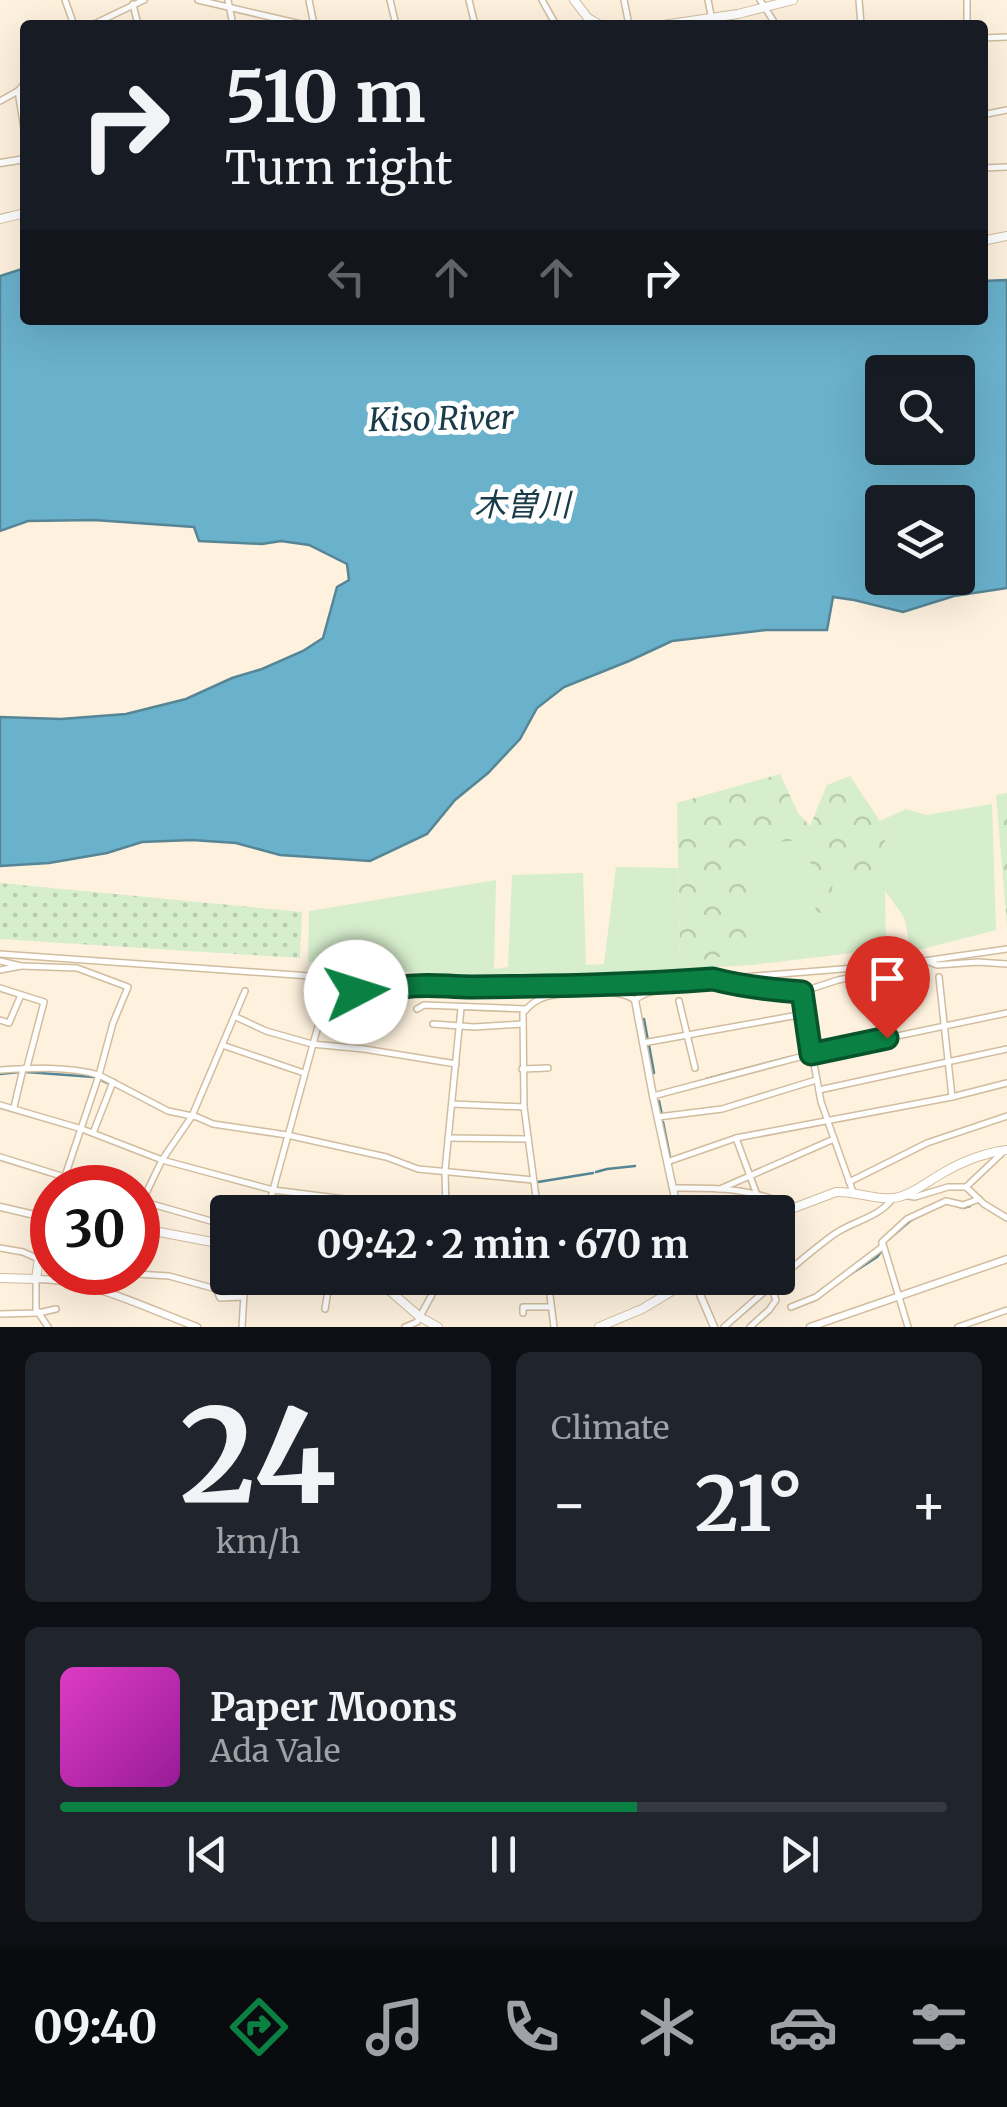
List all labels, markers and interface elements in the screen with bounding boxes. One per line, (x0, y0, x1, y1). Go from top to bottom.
text: 510 m (225, 53, 426, 141)
icon: right (60, 60, 190, 190)
text: Turn right (225, 140, 453, 196)
icon: left (319, 250, 374, 305)
icon: ahead (424, 250, 479, 305)
icon: ahead (529, 250, 584, 305)
icon: right (634, 250, 689, 305)
map controls (865, 355, 975, 595)
button: search (865, 355, 975, 465)
water label: Kiso River (367, 398, 515, 440)
water label: 木曽川 (474, 485, 573, 525)
button: layers (865, 485, 975, 595)
pin (845, 936, 930, 1039)
position arrow (304, 940, 408, 1044)
icon: arrive (860, 951, 915, 1006)
speed limit sign: 30 (30, 1165, 160, 1295)
text: 09:42 · 2 min · 670 m (316, 1221, 689, 1268)
text: 24 (180, 1375, 336, 1538)
text: Climate (551, 1408, 669, 1448)
text: 21° (695, 1457, 803, 1551)
text: − (551, 1470, 588, 1539)
text: + (910, 1470, 947, 1539)
text: km/h (216, 1522, 300, 1562)
text: Paper Moons (210, 1684, 457, 1731)
text: Ada Vale (210, 1731, 340, 1771)
icon: previous (180, 1827, 235, 1882)
icon: pause (476, 1827, 531, 1882)
icon: next (772, 1827, 827, 1882)
icon: directions (224, 1992, 294, 2062)
icon: music (360, 1992, 430, 2062)
icon: phone (496, 1992, 566, 2062)
icon: climate (632, 1992, 702, 2062)
icon: car (768, 1992, 838, 2062)
icon: filters (904, 1992, 974, 2062)
text: 09:40 (33, 1999, 157, 2055)

